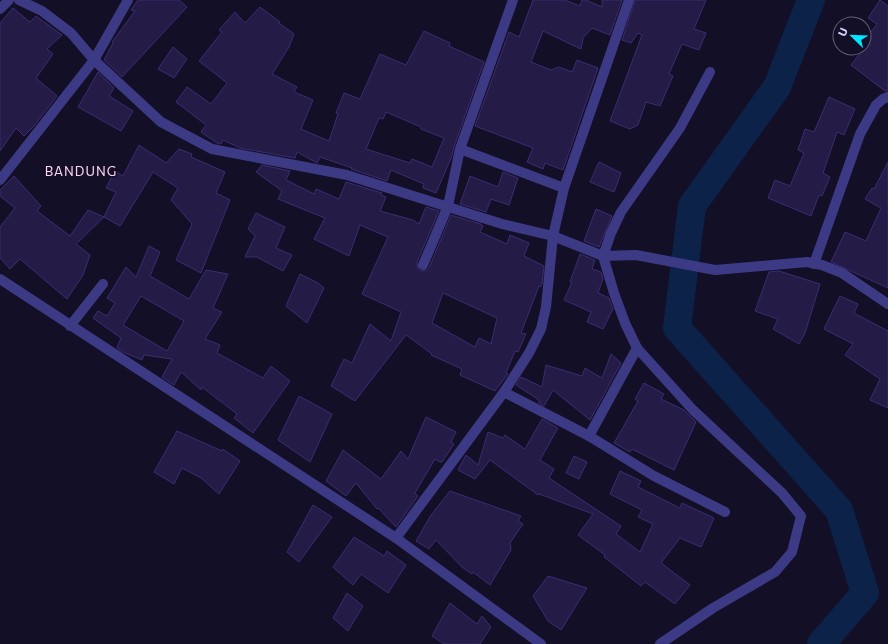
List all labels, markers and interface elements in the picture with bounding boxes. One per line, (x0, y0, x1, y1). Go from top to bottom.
north arrow (832, 16, 872, 56)
text: U (835, 26, 850, 38)
district label: BANDUNG (45, 163, 117, 179)

